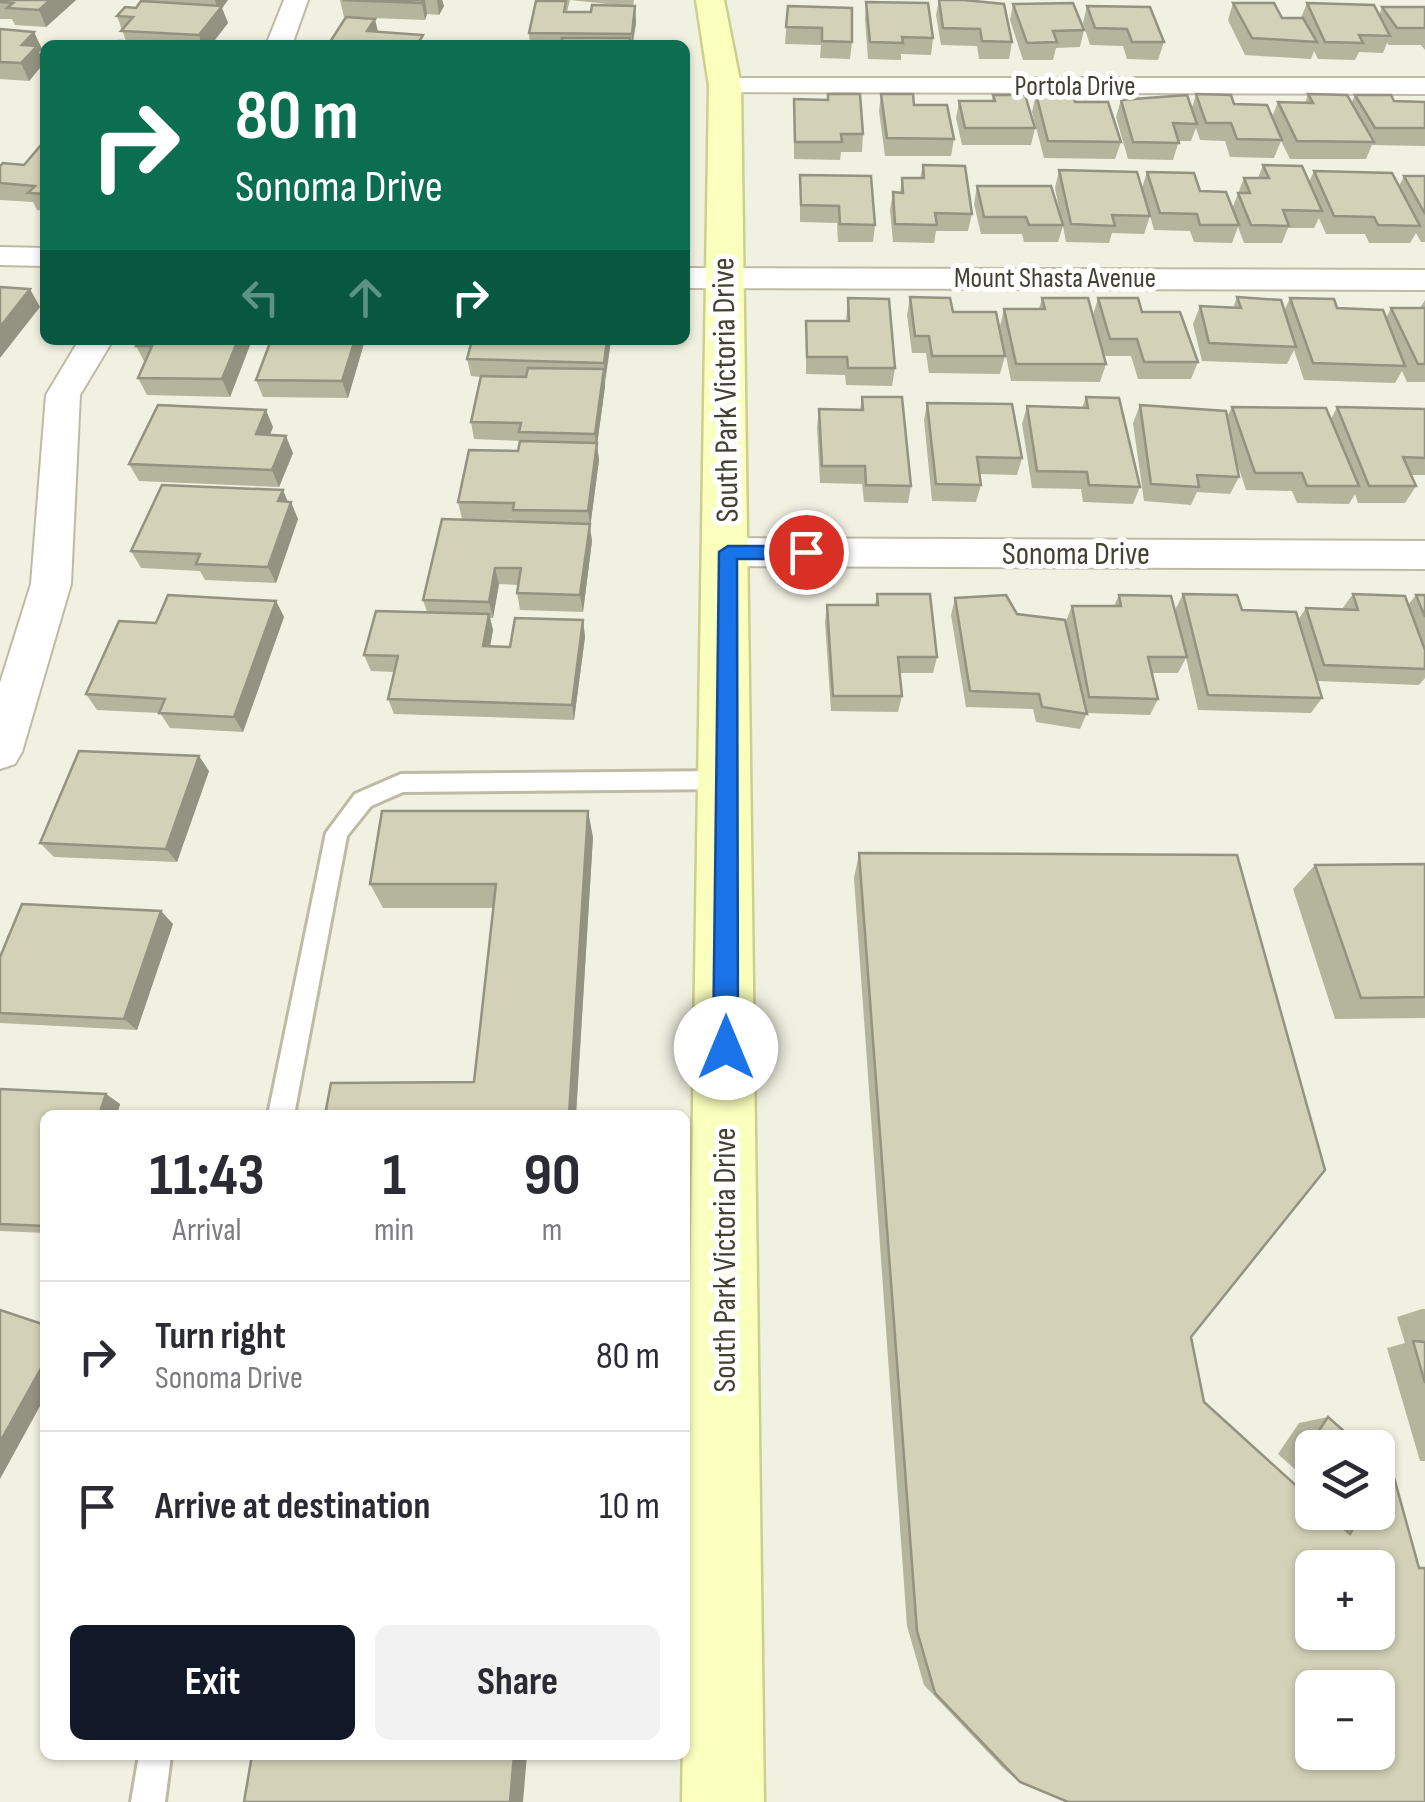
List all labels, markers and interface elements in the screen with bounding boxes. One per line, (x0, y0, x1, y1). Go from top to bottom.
street label: Portola Drive (1014, 70, 1136, 103)
text: 80 m (235, 75, 359, 159)
icon: right (70, 80, 200, 210)
text: Sonoma Drive (235, 160, 443, 215)
street label: South Park Victoria Drive (704, 257, 748, 523)
street label: Mount Shasta Avenue (954, 262, 1156, 295)
icon: left (233, 270, 288, 325)
icon: ahead (338, 270, 393, 325)
icon: right (443, 270, 498, 325)
pin (764, 510, 849, 595)
icon: arrive (779, 525, 834, 580)
street label: Sonoma Drive (1002, 535, 1150, 574)
position arrow (674, 996, 778, 1100)
street label: South Park Victoria Drive (706, 1128, 745, 1392)
text: 11:43 (149, 1140, 265, 1212)
text: 1 (382, 1140, 406, 1212)
text: 90 (524, 1140, 581, 1212)
text: Arrival (173, 1211, 241, 1250)
text: min (374, 1211, 414, 1250)
text: m (542, 1211, 562, 1250)
text: Turn right (155, 1314, 286, 1359)
icon: right (70, 1329, 125, 1384)
text: 80 m (596, 1334, 660, 1379)
text: Sonoma Drive (155, 1359, 303, 1398)
map controls (1295, 1430, 1395, 1770)
button: layers (1295, 1430, 1395, 1530)
icon: arrive (70, 1479, 125, 1534)
text: Arrive at destination (155, 1484, 430, 1529)
text: 10 m (599, 1484, 660, 1529)
button: + (1295, 1550, 1395, 1650)
button: Exit (70, 1625, 355, 1740)
button: Share (375, 1625, 660, 1740)
button: − (1295, 1670, 1395, 1770)

